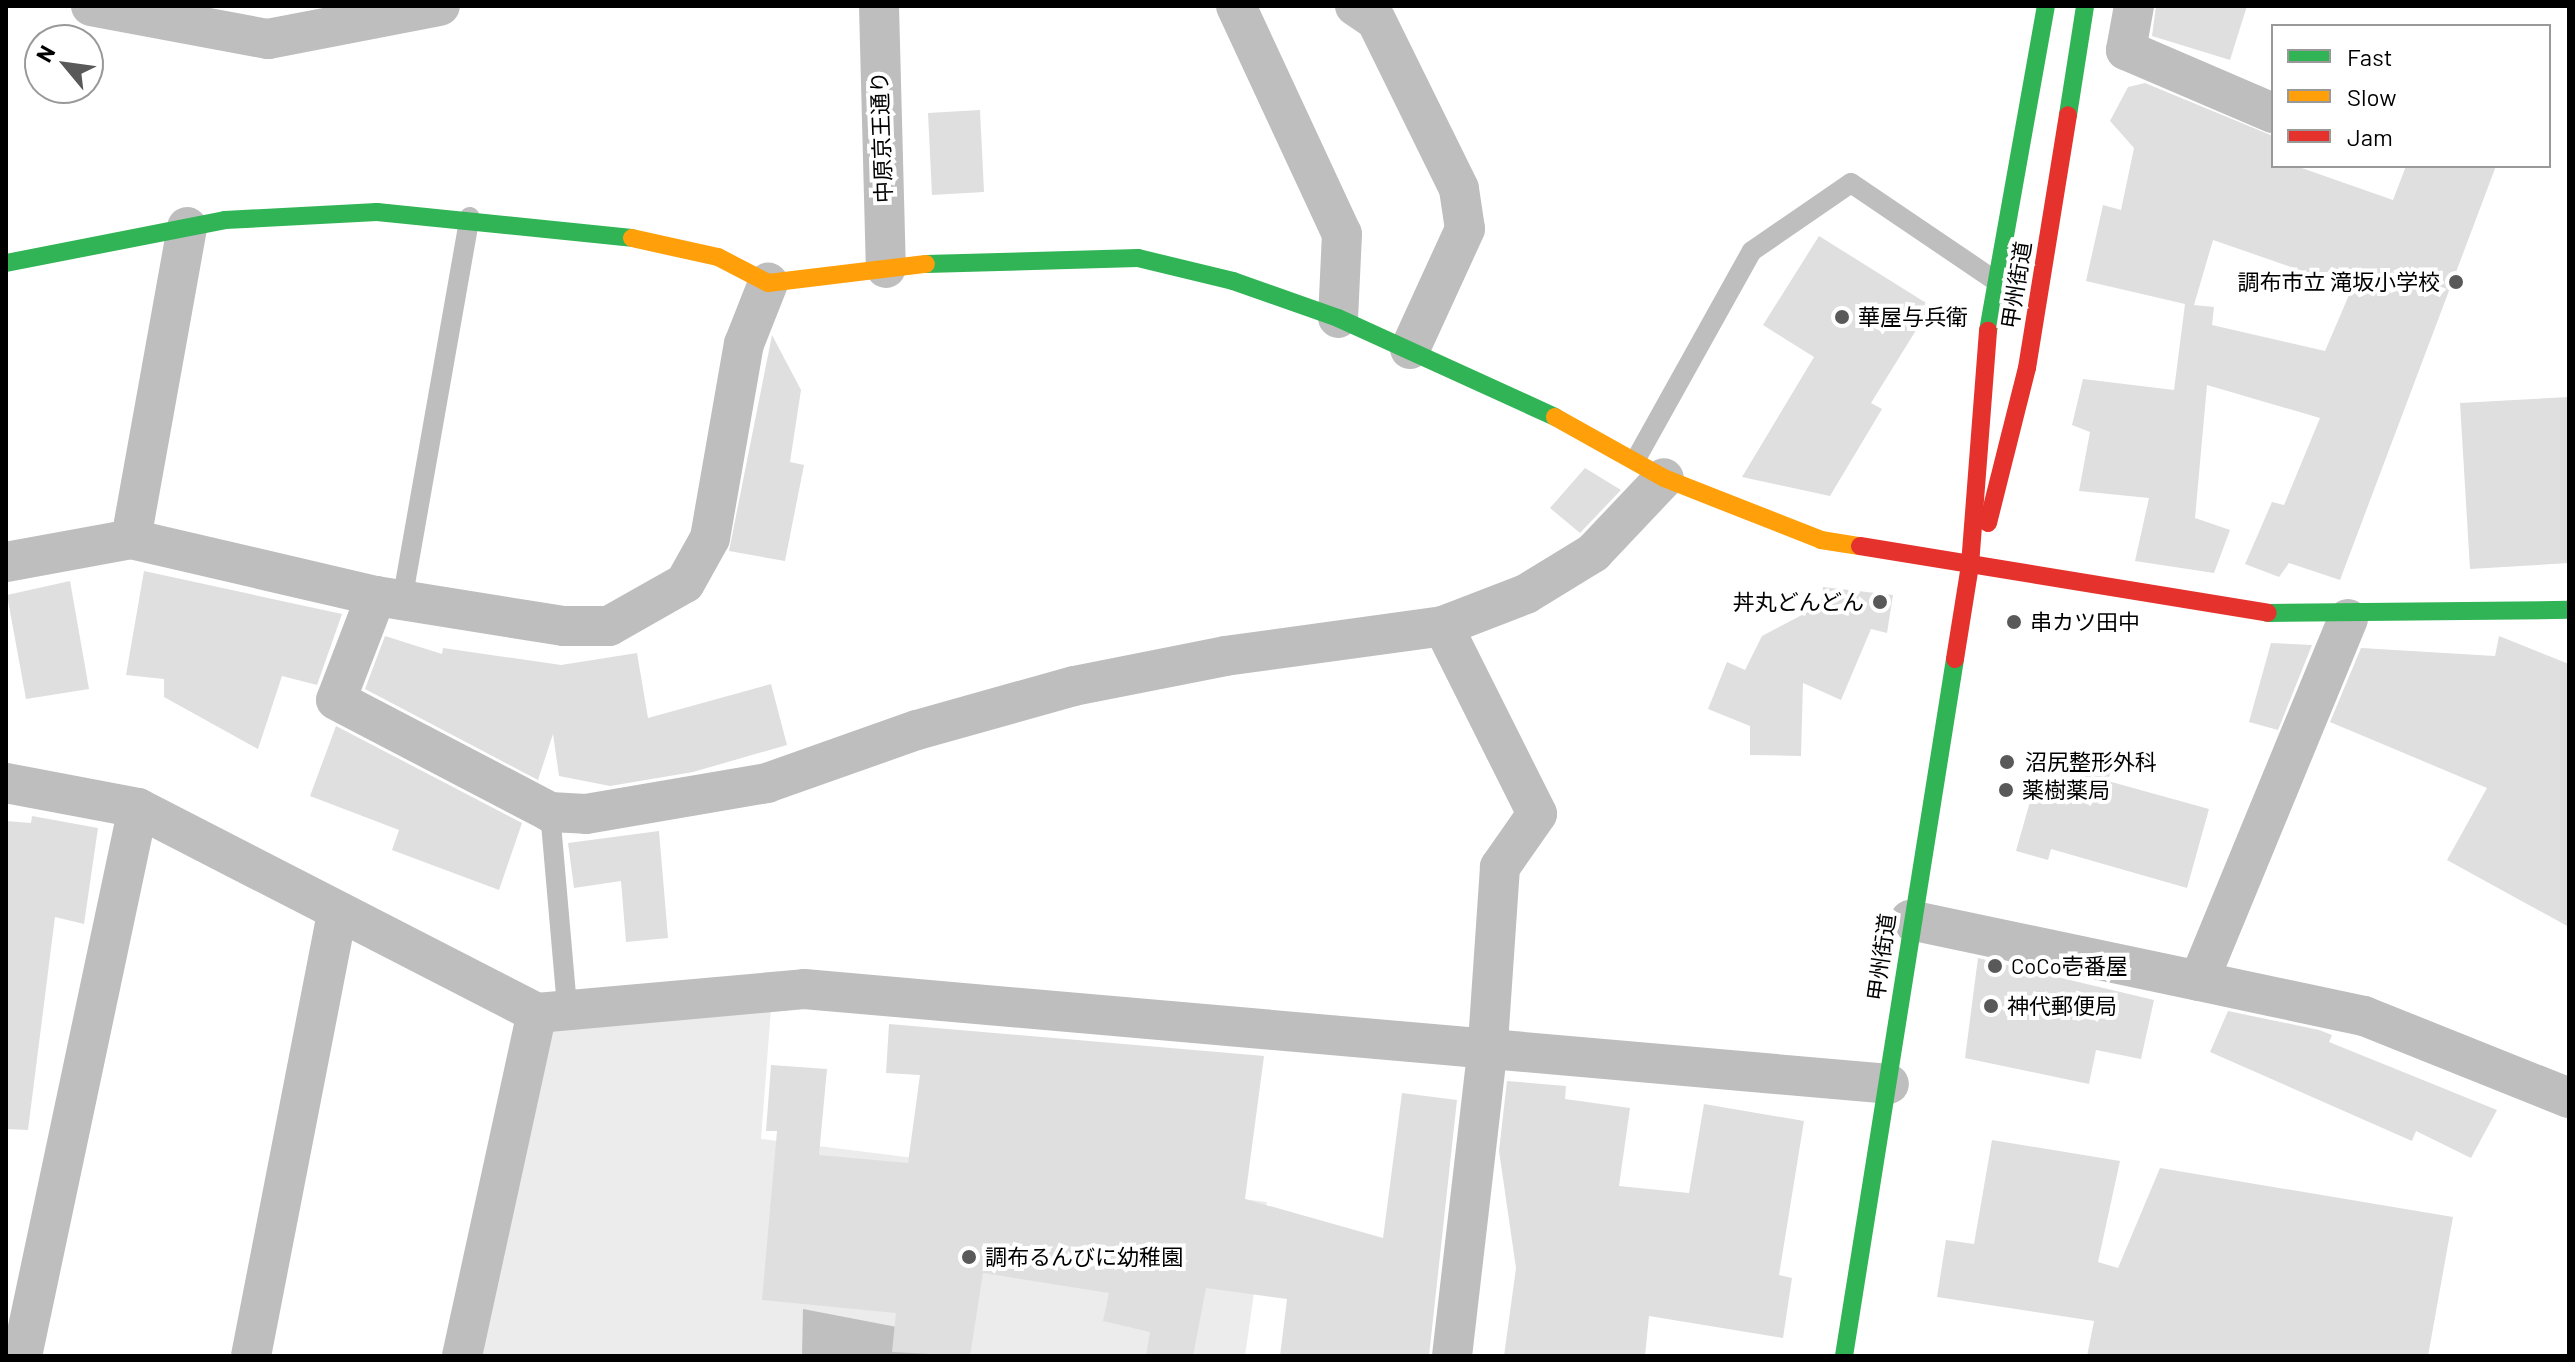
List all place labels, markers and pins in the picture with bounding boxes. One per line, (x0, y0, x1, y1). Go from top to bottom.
place label: 調布市立 滝坂小学校 (2238, 269, 2440, 295)
marker: 調布市立 滝坂小学校 (2447, 273, 2465, 291)
place label: 華屋与兵衛 (1858, 304, 1968, 330)
marker: 華屋与兵衛 (1833, 308, 1851, 326)
place label: 丼丸どんどん (1732, 589, 1864, 615)
marker: 丼丸どんどん (1871, 593, 1889, 611)
place label: 串カツ田中 (2030, 609, 2140, 635)
marker: 串カツ田中 (2005, 613, 2023, 631)
place label: 沼尻整形外科 (2025, 749, 2157, 775)
marker: 沼尻整形外科 (1996, 751, 2018, 773)
place label: 薬樹薬局 (2022, 777, 2110, 803)
marker: 薬樹薬局 (1997, 781, 2015, 799)
place label: CoCo壱番屋 (2011, 953, 2128, 979)
marker: CoCo壱番屋 (1986, 957, 2004, 975)
place label: 神代郵便局 (2007, 993, 2117, 1019)
marker: 神代郵便局 (1982, 997, 2000, 1015)
place label: 調布るんびに幼稚園 (985, 1244, 1183, 1270)
marker: 調布るんびに幼稚園 (960, 1248, 978, 1266)

